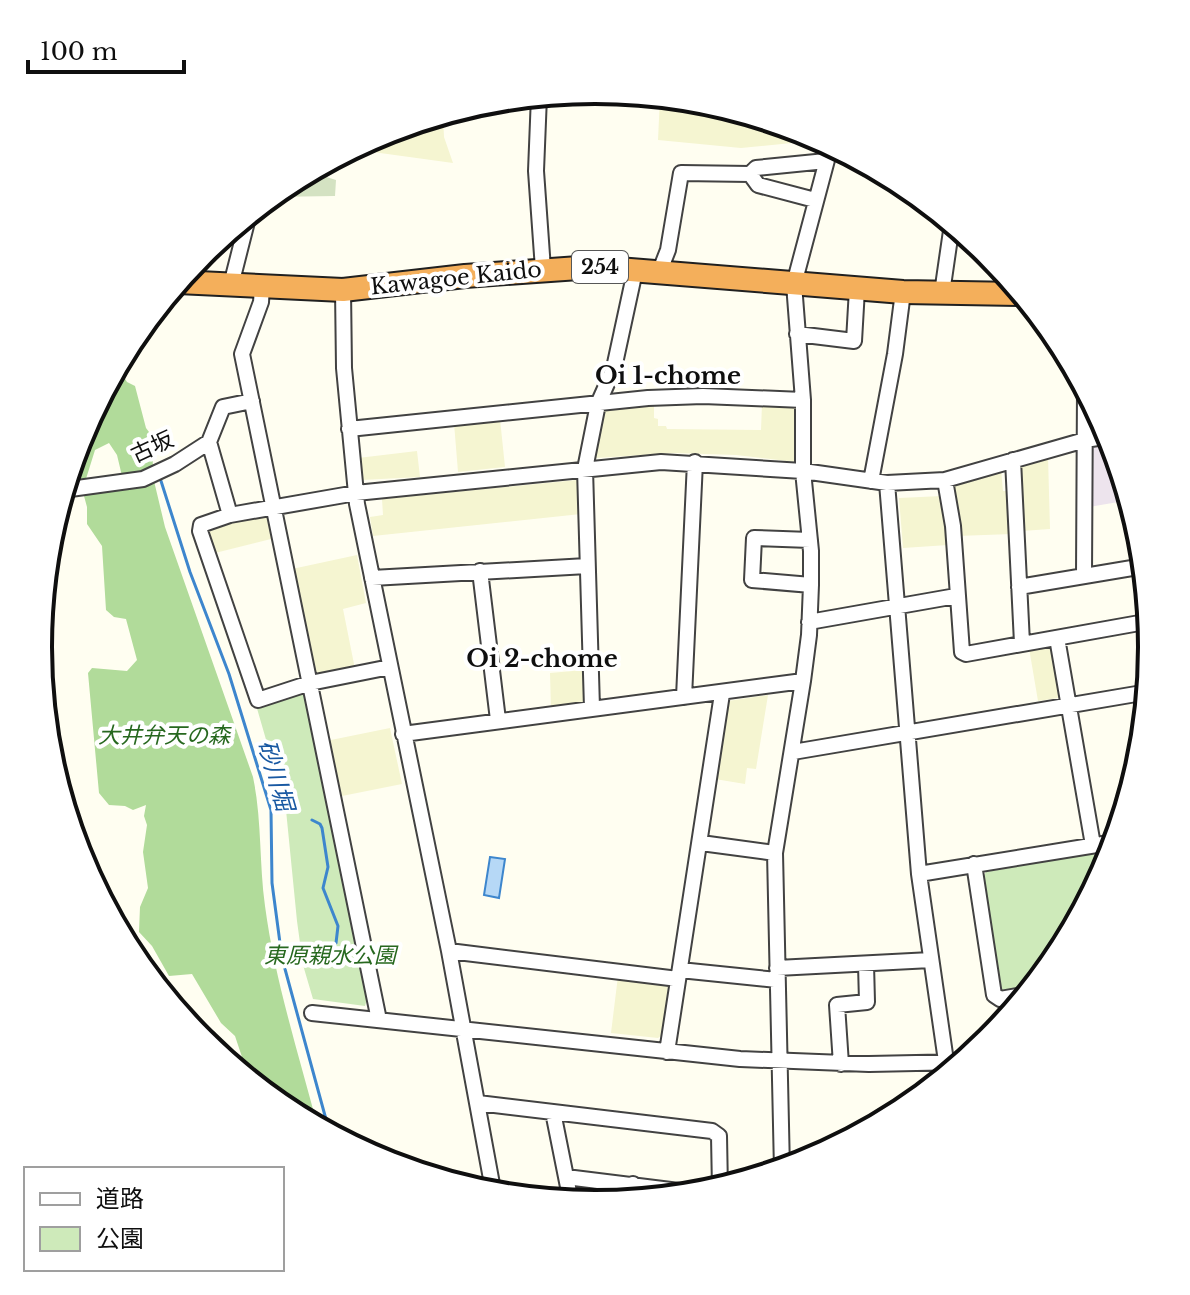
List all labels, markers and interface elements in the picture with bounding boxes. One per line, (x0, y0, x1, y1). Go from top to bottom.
scale bar (28, 24, 184, 74)
text: 100 m (40, 37, 118, 66)
road number: 254 (572, 251, 628, 283)
street label: Kawagoe Kaido (369, 256, 543, 300)
district label: Oi 1-chome (595, 361, 741, 390)
street label: 古坂 (126, 425, 178, 469)
district label: Oi 2-chome (466, 644, 618, 673)
park label: 大井弁天の森 (98, 722, 232, 749)
water label: 砂川堀 (252, 736, 301, 817)
park label: 東原親水公園 (264, 942, 399, 969)
legend (24, 1167, 284, 1271)
text: 道路 (96, 1184, 144, 1213)
text: 公園 (96, 1224, 144, 1253)

